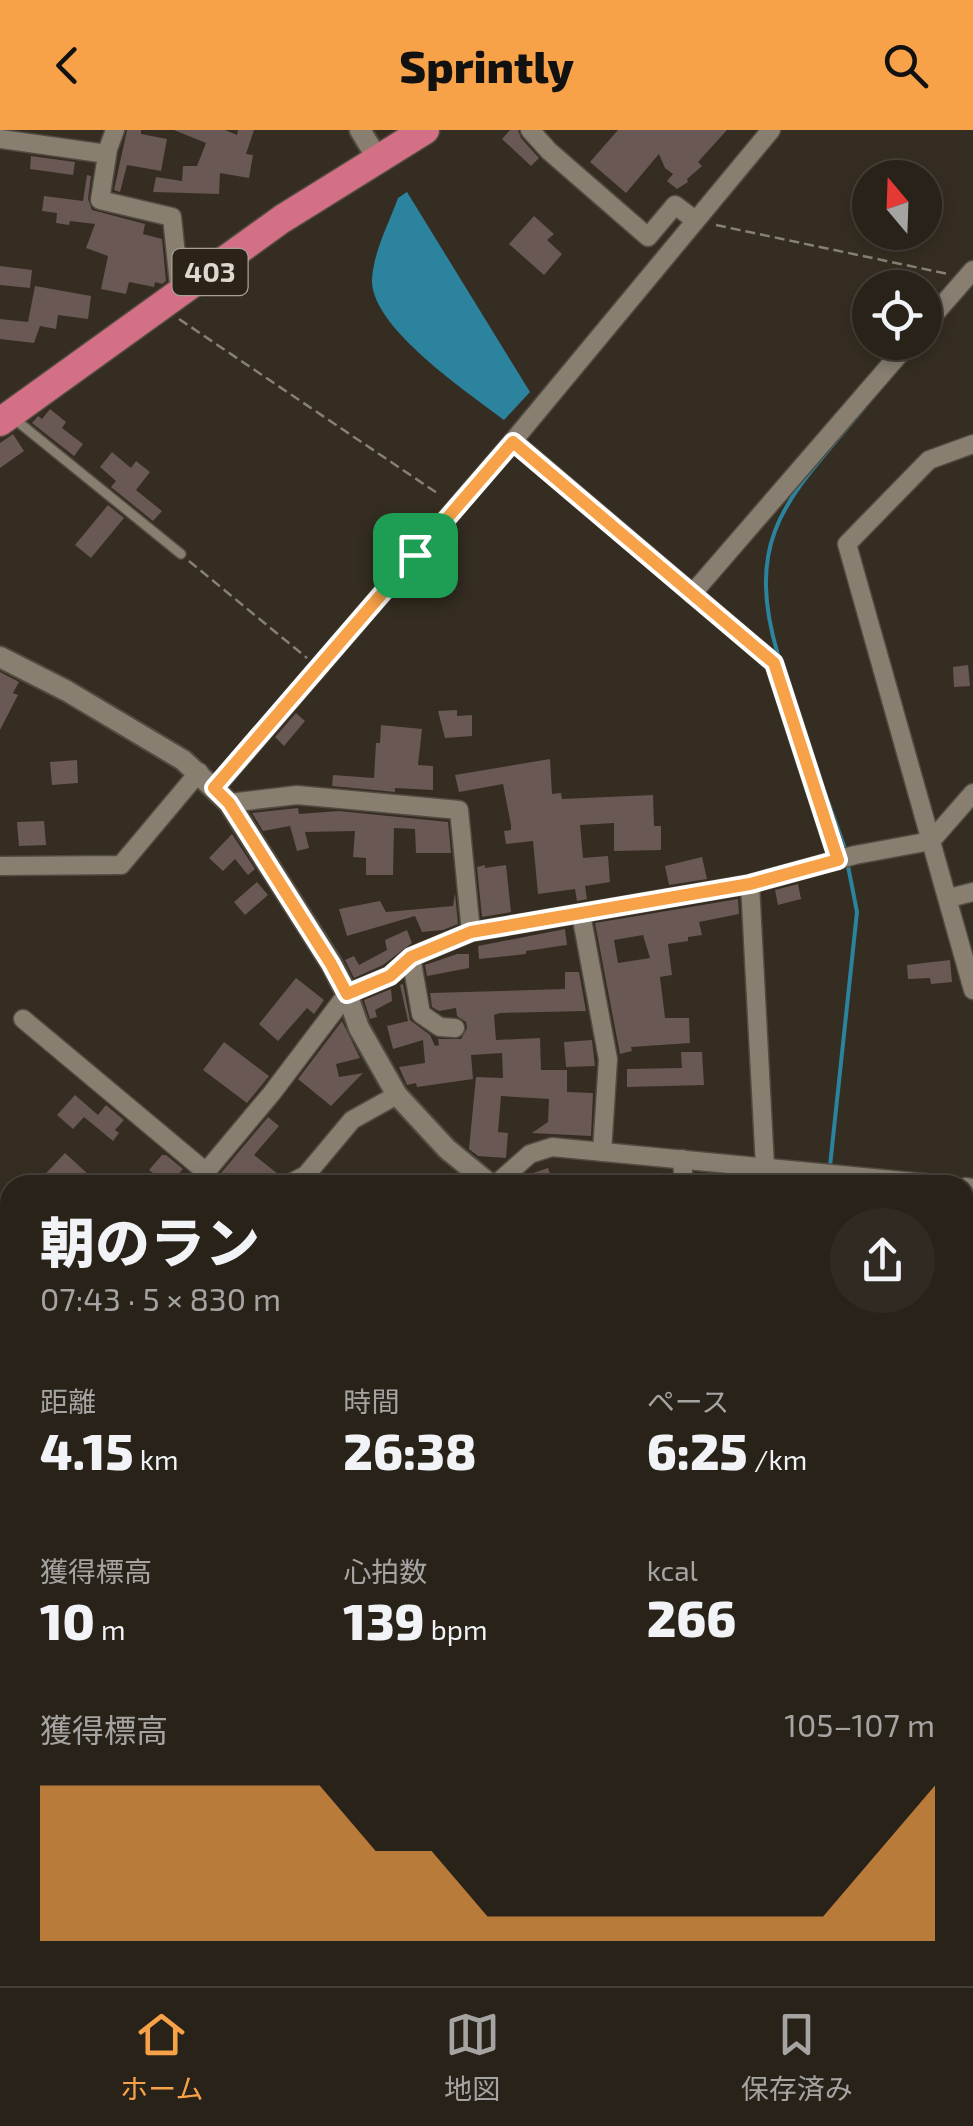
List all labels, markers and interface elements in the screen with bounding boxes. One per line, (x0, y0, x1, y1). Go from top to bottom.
icon: back (40, 38, 95, 93)
text: Sprintly (399, 38, 574, 92)
icon: search (878, 38, 933, 93)
north arrow (852, 160, 942, 250)
map controls (852, 160, 942, 360)
road number: 403 (172, 249, 248, 295)
button: locate (852, 270, 942, 360)
pin (373, 513, 458, 598)
icon: arrive (388, 528, 443, 583)
text: 朝のラン (40, 1208, 260, 1274)
button: share (830, 1208, 935, 1313)
text: 07:43 · 5 × 830 m (40, 1279, 281, 1317)
text: 距離 (40, 1384, 96, 1418)
text: 時間 (343, 1384, 399, 1418)
text: ペース (647, 1384, 729, 1418)
text: 4.15 (40, 1420, 133, 1480)
text: 26:38 (343, 1420, 477, 1480)
text: 6:25 (647, 1420, 748, 1480)
text: km (133, 1442, 179, 1476)
text: /km (748, 1442, 807, 1476)
text: kcal (647, 1553, 698, 1587)
text: 獲得標高 (40, 1554, 152, 1588)
text: 心拍数 (343, 1554, 427, 1588)
text: 266 (647, 1587, 736, 1647)
text: 10 (40, 1590, 95, 1650)
text: 139 (343, 1590, 425, 1650)
text: m (95, 1612, 126, 1646)
text: bpm (425, 1612, 488, 1646)
text: 105–107 m (784, 1705, 935, 1743)
text: 獲得標高 (40, 1710, 168, 1748)
tab: ホーム (120, 2007, 203, 2107)
tab: 地図 (444, 2007, 500, 2107)
tab: 保存済み (741, 2007, 853, 2107)

